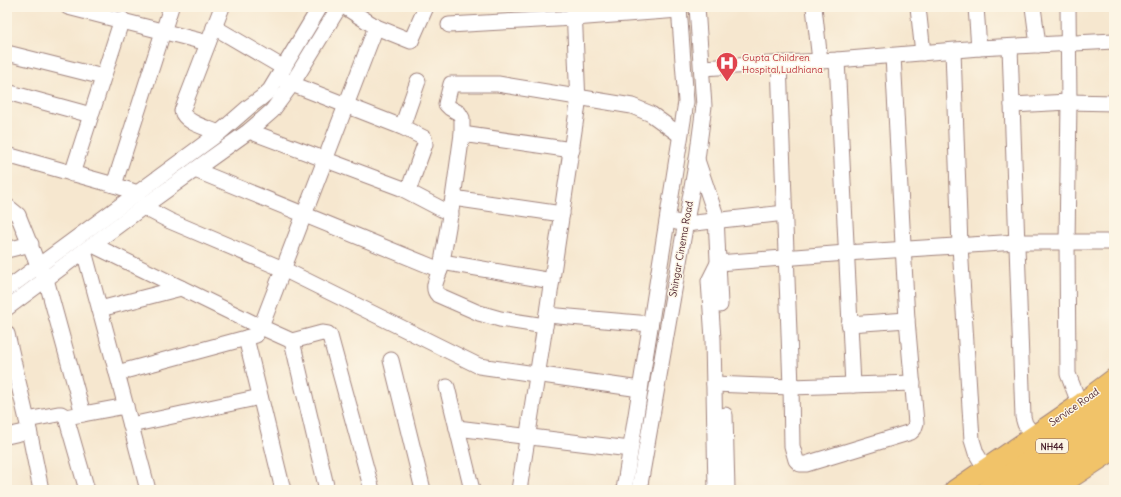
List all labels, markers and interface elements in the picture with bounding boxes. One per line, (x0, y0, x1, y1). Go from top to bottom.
hospital icon: Gupta Children Hospital,Ludhiana (714, 50, 740, 83)
place label: Gupta Children Hospital,Ludhiana (742, 51, 823, 76)
street label: Shingar Cinema Road (666, 200, 696, 298)
street label: Service Road (1046, 385, 1102, 429)
road number: NH44 (1036, 439, 1068, 453)

